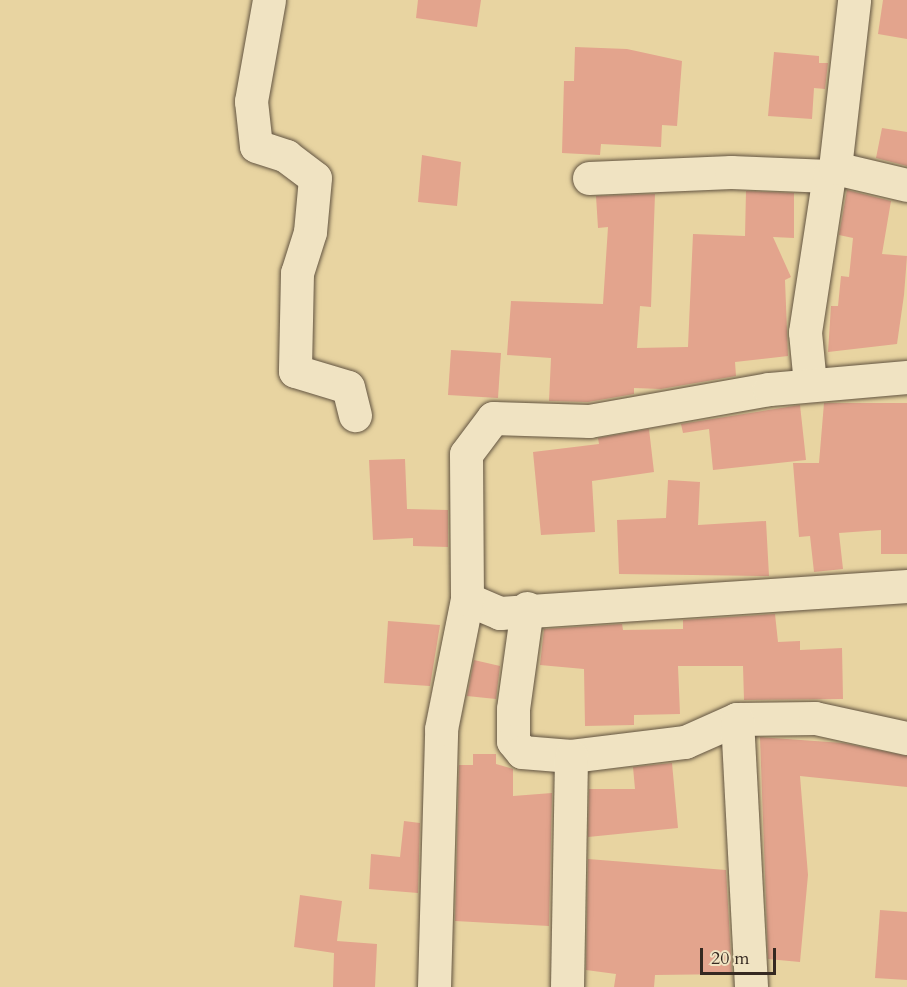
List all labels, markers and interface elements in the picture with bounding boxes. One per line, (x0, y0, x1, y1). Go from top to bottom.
scale bar (703, 936, 780, 974)
text: 20 m (711, 946, 750, 971)

